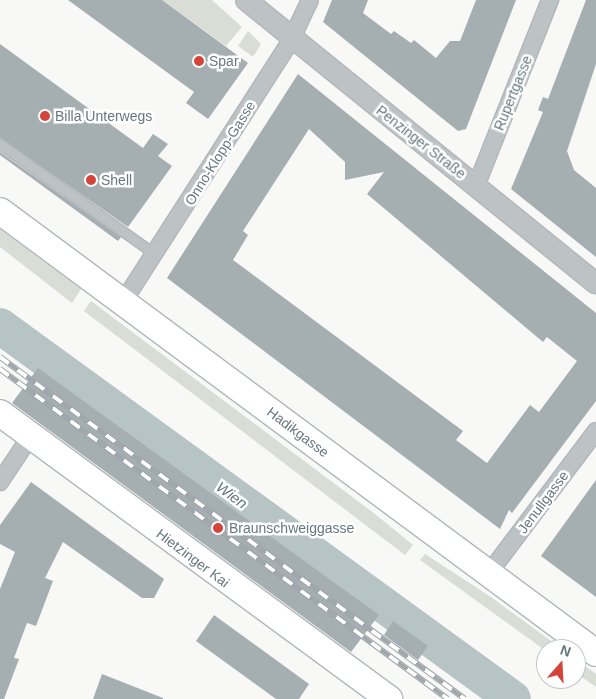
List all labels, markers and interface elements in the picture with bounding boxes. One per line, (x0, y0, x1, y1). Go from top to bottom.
place label: Spar (209, 53, 239, 69)
street label: Rupertgasse (490, 53, 536, 133)
marker: Spar (193, 55, 205, 67)
street label: Onno-Klopp-Gasse (181, 98, 259, 208)
street label: Penzinger Straße (373, 102, 469, 182)
place label: Billa Unterwegs (55, 108, 152, 124)
marker: Billa Unterwegs (39, 110, 51, 122)
place label: Shell (101, 172, 132, 188)
marker: Shell (85, 174, 97, 186)
street label: Hadikgasse (264, 403, 332, 461)
street label: Jenullgasse (514, 467, 572, 537)
water label: Wien (213, 478, 251, 512)
place label: Braunschweiggasse (229, 520, 354, 536)
marker: Braunschweiggasse (211, 521, 225, 535)
street label: Hietzinger Kai (153, 525, 233, 591)
north arrow (536, 639, 586, 689)
text: N (558, 642, 573, 660)

